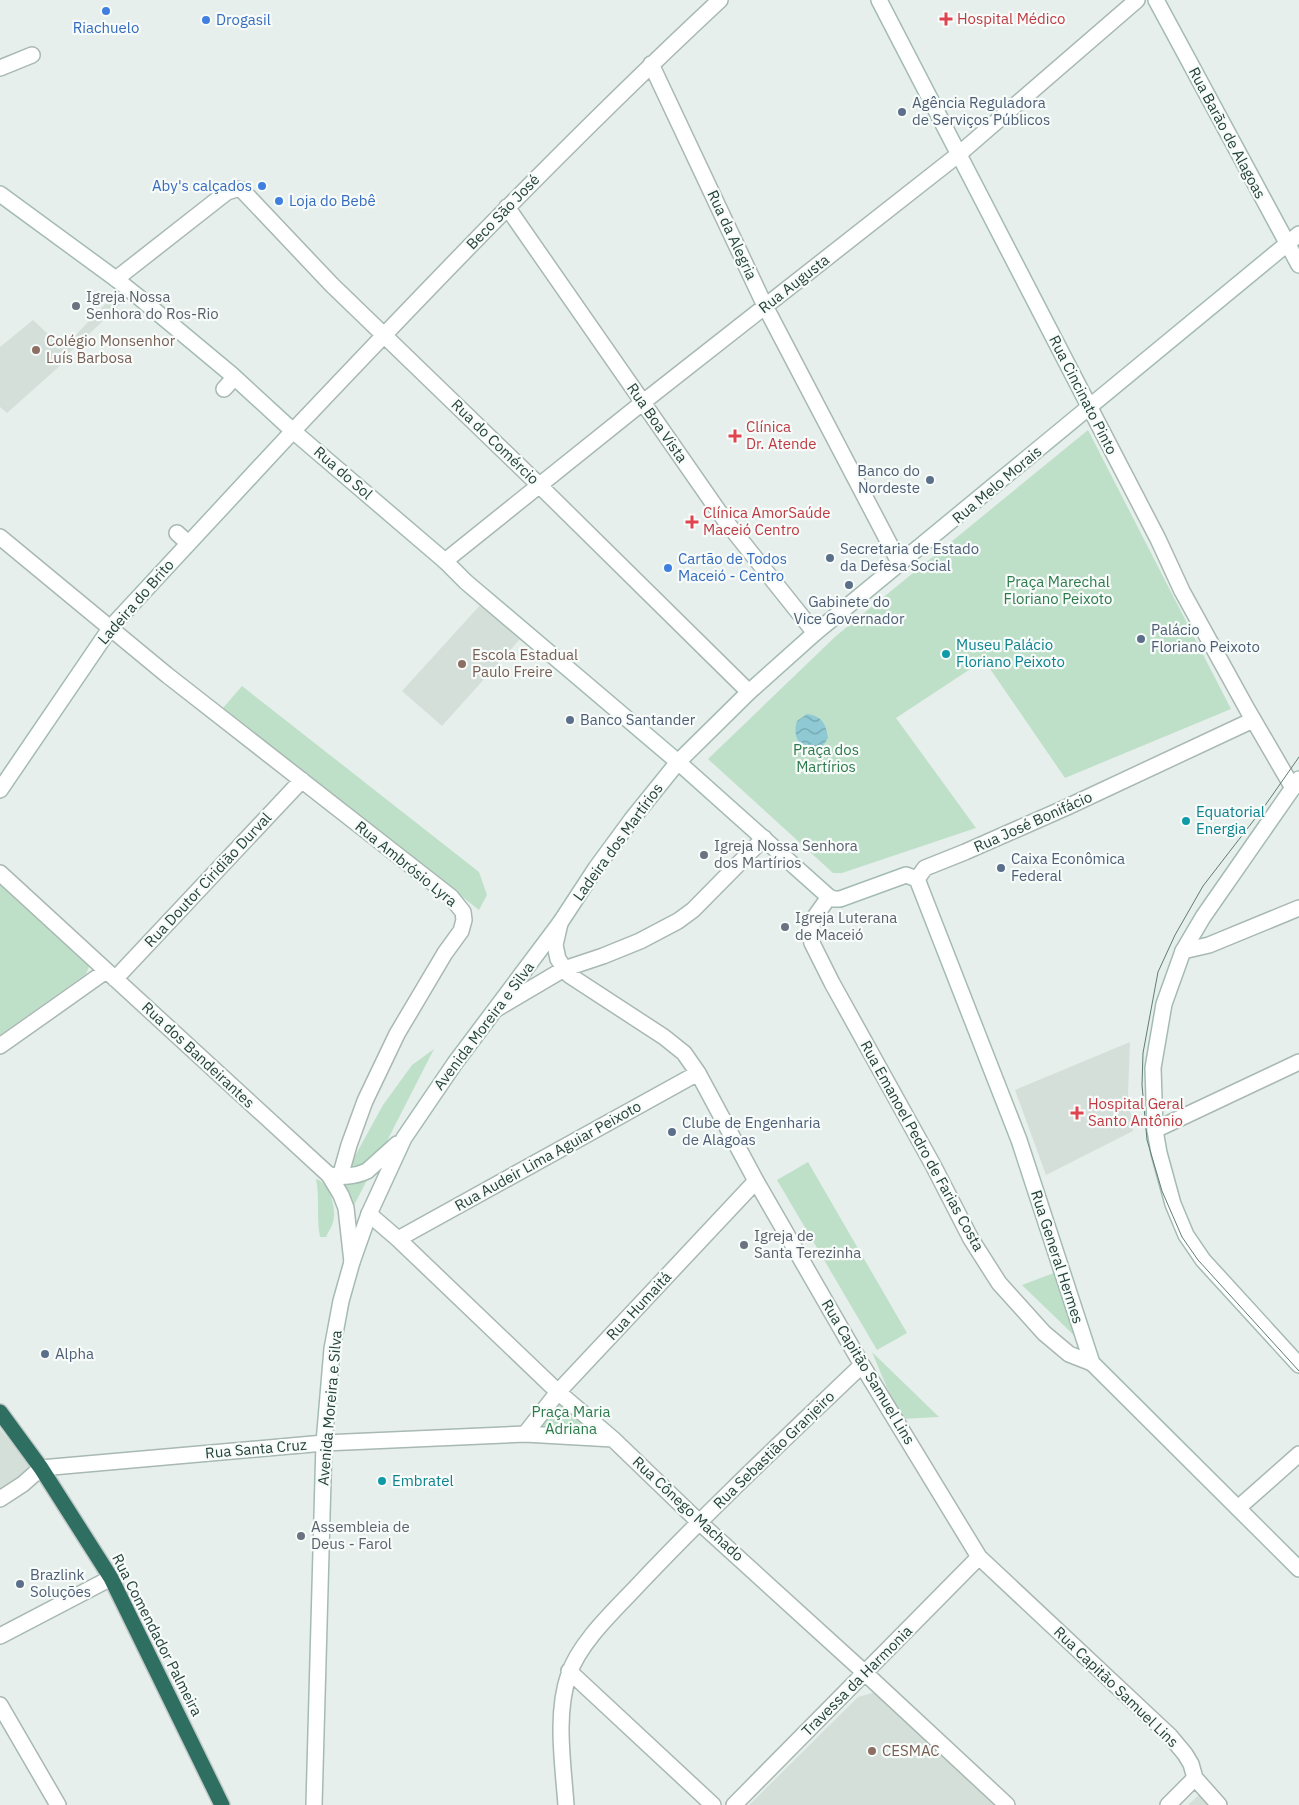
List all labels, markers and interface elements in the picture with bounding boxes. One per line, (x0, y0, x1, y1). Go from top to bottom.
marker: Riachuelo (100, 5, 112, 17)
place label: Hospital Médico (957, 9, 1065, 28)
place label: Drogasil (216, 10, 271, 29)
marker: Hospital Médico (939, 12, 953, 26)
marker: Drogasil (200, 14, 212, 26)
place label: Riachuelo (73, 18, 139, 37)
street label: Rua Barão de Alagoas (1185, 64, 1270, 202)
place label: Agência Reguladora de Serviços Públicos (912, 93, 1050, 129)
marker: Agência Reguladora de Serviços Públicos (896, 106, 908, 118)
street label: Beco São José (462, 170, 543, 253)
place label: Aby's calçados (152, 176, 252, 195)
marker: Aby's calçados (256, 180, 268, 192)
street label: Rua da Alegria (703, 187, 762, 283)
place label: Loja do Bebê (289, 191, 376, 210)
marker: Loja do Bebê (273, 195, 285, 207)
street label: Rua Augusta (754, 250, 833, 317)
place label: Igreja Nossa Senhora do Ros-Rio (86, 287, 219, 323)
marker: Igreja Nossa Senhora do Ros-Rio (70, 300, 82, 312)
place label: Colégio Monsenhor Luís Barbosa (46, 331, 176, 367)
street label: Rua Cincinato Pinto (1045, 332, 1122, 458)
marker: Colégio Monsenhor Luís Barbosa (30, 344, 42, 356)
street label: Rua Boa Vista (623, 379, 692, 466)
street label: Rua do Comércio (448, 395, 543, 488)
place label: Clínica Dr. Atende (746, 417, 816, 453)
marker: Clínica Dr. Atende (728, 429, 742, 443)
street label: Rua do Sol (310, 442, 377, 503)
street label: Rua Melo Morais (948, 442, 1045, 528)
place label: Banco do Nordeste (857, 461, 920, 497)
marker: Banco do Nordeste (924, 474, 936, 486)
place label: Clínica AmorSaúde Maceió Centro (703, 503, 830, 539)
marker: Clínica AmorSaúde Maceió Centro (685, 515, 699, 529)
place label: Secretaria de Estado da Defesa Social (840, 539, 979, 575)
place label: Cartão de Todos Maceió - Centro (678, 549, 787, 585)
marker: Secretaria de Estado da Defesa Social (824, 552, 836, 564)
street label: Ladeira do Brito (94, 555, 178, 648)
marker: Cartão de Todos Maceió - Centro (662, 562, 674, 574)
park label: Praça Marechal Floriano Peixoto (1004, 572, 1112, 608)
marker: Gabinete do Vice Governador (843, 579, 855, 591)
place label: Gabinete do Vice Governador (794, 592, 905, 628)
place label: Palácio Floriano Peixoto (1151, 620, 1260, 656)
marker: Palácio Floriano Peixoto (1135, 633, 1147, 645)
place label: Museu Palácio Floriano Peixoto (956, 635, 1065, 671)
place label: Escola Estadual Paulo Freire (472, 645, 578, 681)
marker: Museu Palácio Floriano Peixoto (940, 648, 952, 660)
marker: Escola Estadual Paulo Freire (456, 658, 468, 670)
place label: Banco Santander (580, 710, 696, 729)
marker: Banco Santander (564, 714, 576, 726)
park label: Praça dos Martírios (793, 740, 859, 776)
street label: Ladeira dos Martírios (569, 779, 667, 904)
street label: Rua José Bonifácio (971, 787, 1095, 856)
place label: Equatorial Energia (1196, 802, 1265, 838)
street label: Rua Doutor Ciridião Durval (140, 808, 275, 951)
marker: Equatorial Energia (1180, 815, 1192, 827)
street label: Rua Ambrósio Lyra (351, 817, 461, 911)
place label: Igreja Nossa Senhora dos Martírios (714, 836, 858, 872)
marker: Igreja Nossa Senhora dos Martírios (698, 849, 710, 861)
place label: Caixa Econômica Federal (1011, 849, 1125, 885)
marker: Caixa Econômica Federal (995, 862, 1007, 874)
place label: Igreja Luterana de Maceió (795, 908, 897, 944)
marker: Igreja Luterana de Maceió (779, 921, 791, 933)
street label: Avenida Moreira e Silva (429, 958, 538, 1094)
street label: Rua dos Bandeirantes (138, 997, 259, 1112)
street label: Rua Emanoel Pedro de Farias Costa (856, 1037, 988, 1254)
place label: Hospital Geral Santo Antônio (1088, 1094, 1184, 1130)
street label: Rua Audeir Lima Aguiar Peixoto (451, 1096, 644, 1215)
marker: Hospital Geral Santo Antônio (1070, 1106, 1084, 1120)
place label: Clube de Engenharia de Alagoas (682, 1113, 821, 1149)
marker: Clube de Engenharia de Alagoas (666, 1126, 678, 1138)
street label: Rua General Hermes (1027, 1188, 1088, 1326)
place label: Igreja de Santa Terezinha (754, 1226, 861, 1262)
marker: Igreja de Santa Terezinha (738, 1239, 750, 1251)
street label: Rua Humaitá (602, 1267, 675, 1344)
street label: Rua Capitão Samuel Lins (818, 1296, 919, 1448)
street label: Avenida Moreira e Silva (313, 1330, 346, 1486)
place label: Alpha (55, 1344, 94, 1363)
marker: Alpha (39, 1348, 51, 1360)
street label: Rua Sebastião Granjeiro (709, 1387, 838, 1513)
park label: Praça Maria Adriana (532, 1402, 610, 1438)
street label: Rua Santa Cruz (204, 1435, 308, 1462)
street label: Rua Cônego Machado (629, 1452, 748, 1565)
place label: Embratel (392, 1471, 454, 1490)
marker: Embratel (376, 1475, 388, 1487)
place label: Assembleia de Deus - Farol (311, 1517, 410, 1553)
marker: Assembleia de Deus - Farol (295, 1530, 307, 1542)
street label: Rua Comendador Palmeira (108, 1550, 207, 1719)
place label: Brazlink Soluções (30, 1565, 91, 1601)
marker: Brazlink Soluções (14, 1578, 26, 1590)
street label: Travessa da Harmonia (797, 1621, 916, 1740)
street label: Rua Capitão Samuel Lins (1050, 1622, 1183, 1751)
place label: CESMAC (882, 1741, 940, 1760)
marker: CESMAC (866, 1745, 878, 1757)

